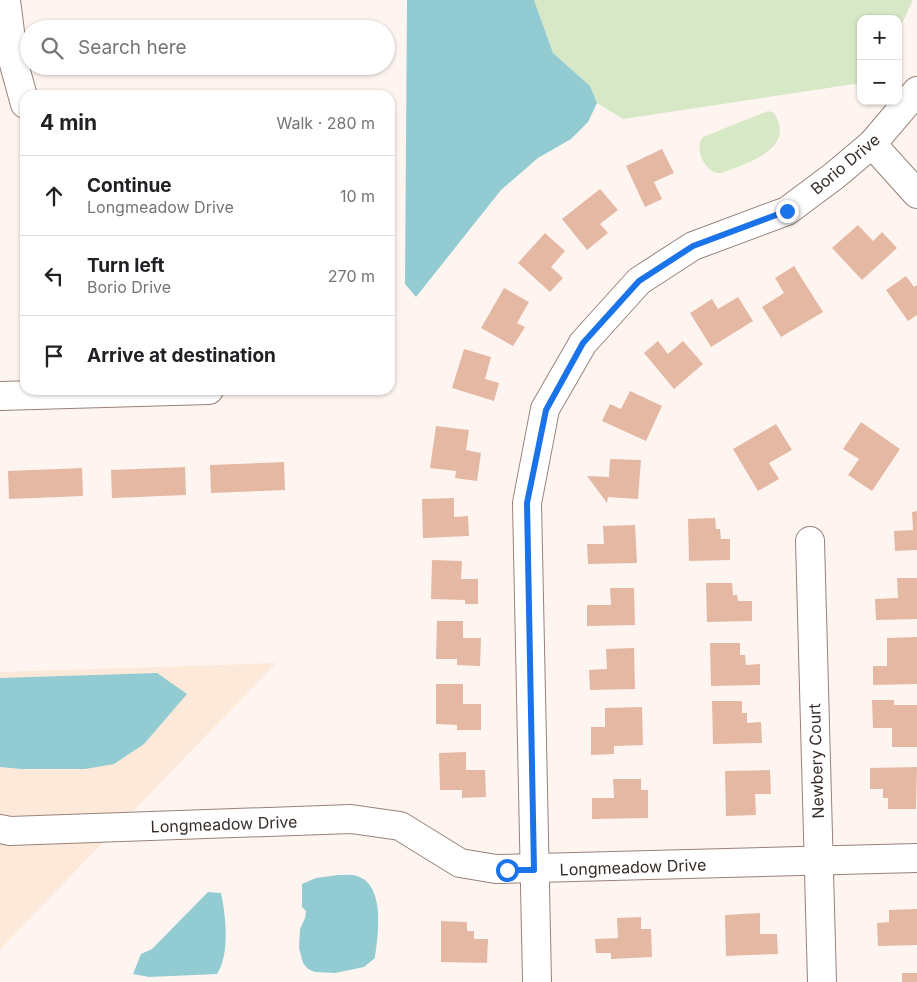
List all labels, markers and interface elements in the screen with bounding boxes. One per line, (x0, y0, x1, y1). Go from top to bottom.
map controls (857, 15, 902, 105)
button: + (857, 15, 902, 60)
search box (20, 20, 395, 75)
icon: search (38, 34, 66, 62)
text: Search here (78, 36, 187, 59)
button: − (857, 60, 902, 105)
text: 4 min (40, 110, 97, 135)
text: Walk · 280 m (277, 113, 375, 133)
street label: Borio Drive (806, 129, 884, 199)
text: Continue (87, 174, 172, 197)
icon: ahead (40, 182, 68, 210)
text: 10 m (340, 186, 375, 206)
text: Longmeadow Drive (87, 197, 234, 217)
route end (776, 200, 799, 223)
text: Turn left (87, 254, 165, 277)
icon: left (40, 262, 68, 290)
text: 270 m (328, 266, 375, 286)
text: Borio Drive (87, 277, 171, 297)
icon: arrive (40, 342, 68, 370)
text: Arrive at destination (87, 344, 276, 367)
street label: Newbery Court (804, 703, 828, 819)
street label: Longmeadow Drive (150, 811, 298, 837)
street label: Longmeadow Drive (559, 854, 707, 880)
route start (496, 859, 519, 882)

